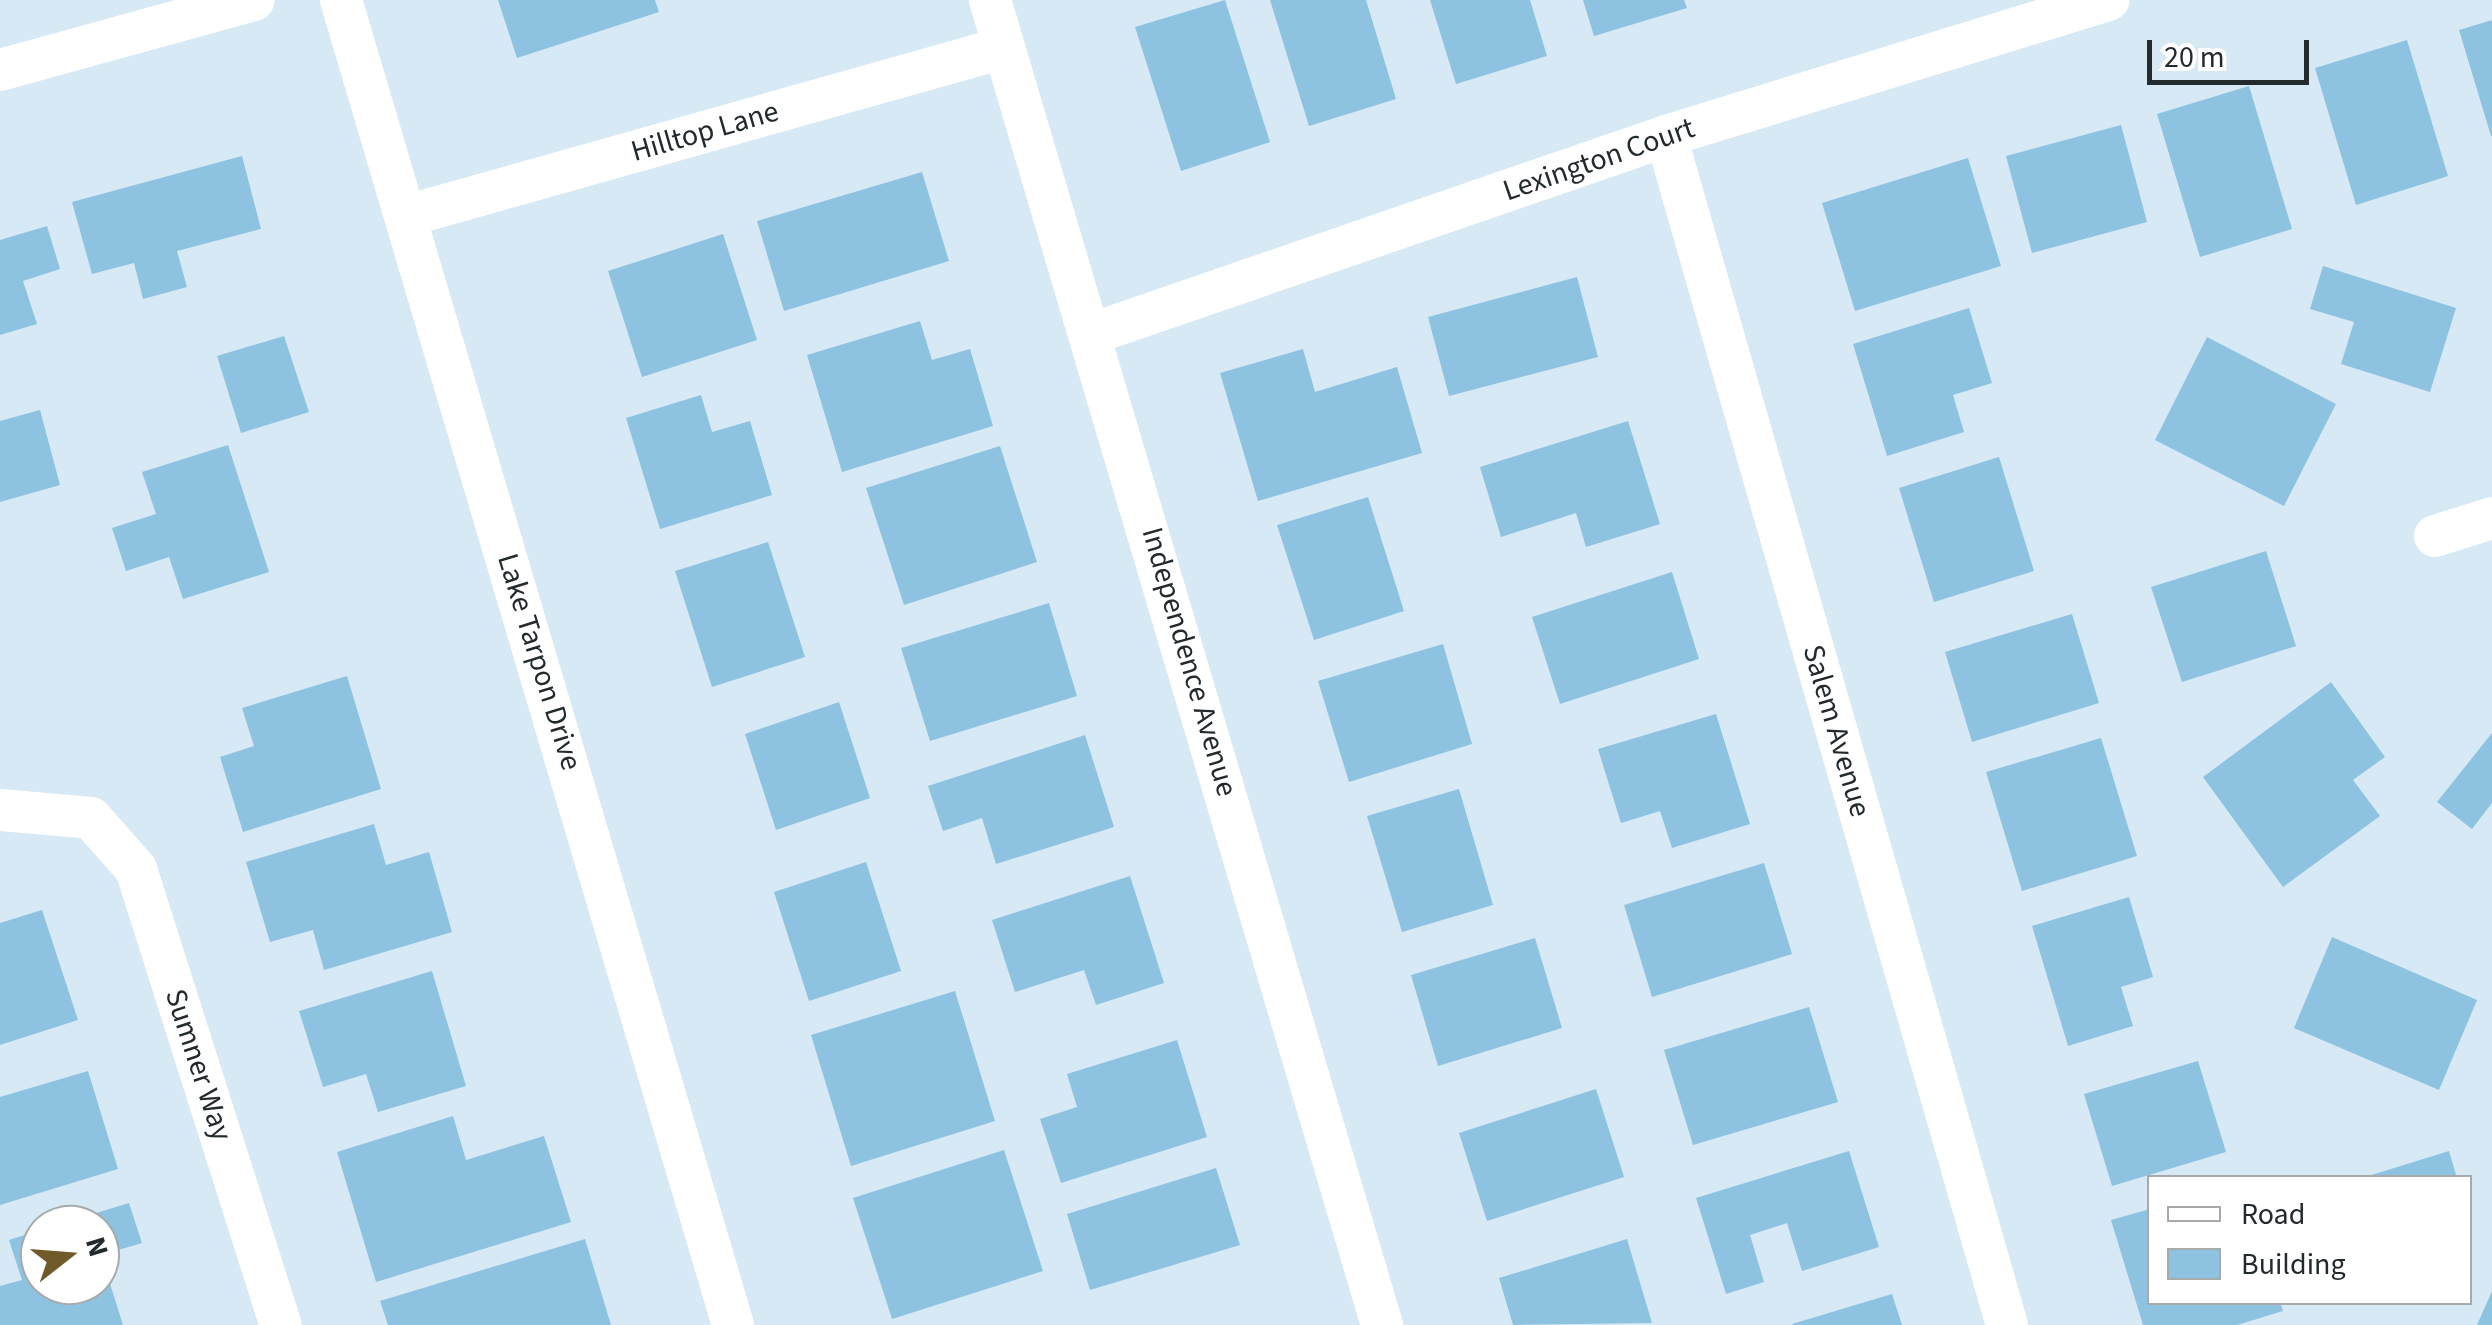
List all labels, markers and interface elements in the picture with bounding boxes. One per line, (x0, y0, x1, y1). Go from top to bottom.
scale bar (2152, 20, 2314, 82)
text: 20 m (2164, 36, 2225, 79)
street label: Hilltop Lane (627, 94, 783, 170)
street label: Lexington Court (1499, 110, 1699, 210)
street label: Independence Avenue (1133, 523, 1245, 801)
street label: Lake Tarpon Drive (489, 549, 589, 775)
street label: Salem Avenue (1794, 641, 1878, 821)
street label: Sumner Way (157, 985, 239, 1145)
legend (2147, 1175, 2472, 1305)
text: Road (2241, 1193, 2305, 1236)
north arrow (20, 1205, 120, 1305)
text: N (75, 1232, 119, 1262)
text: Building (2241, 1243, 2346, 1286)

